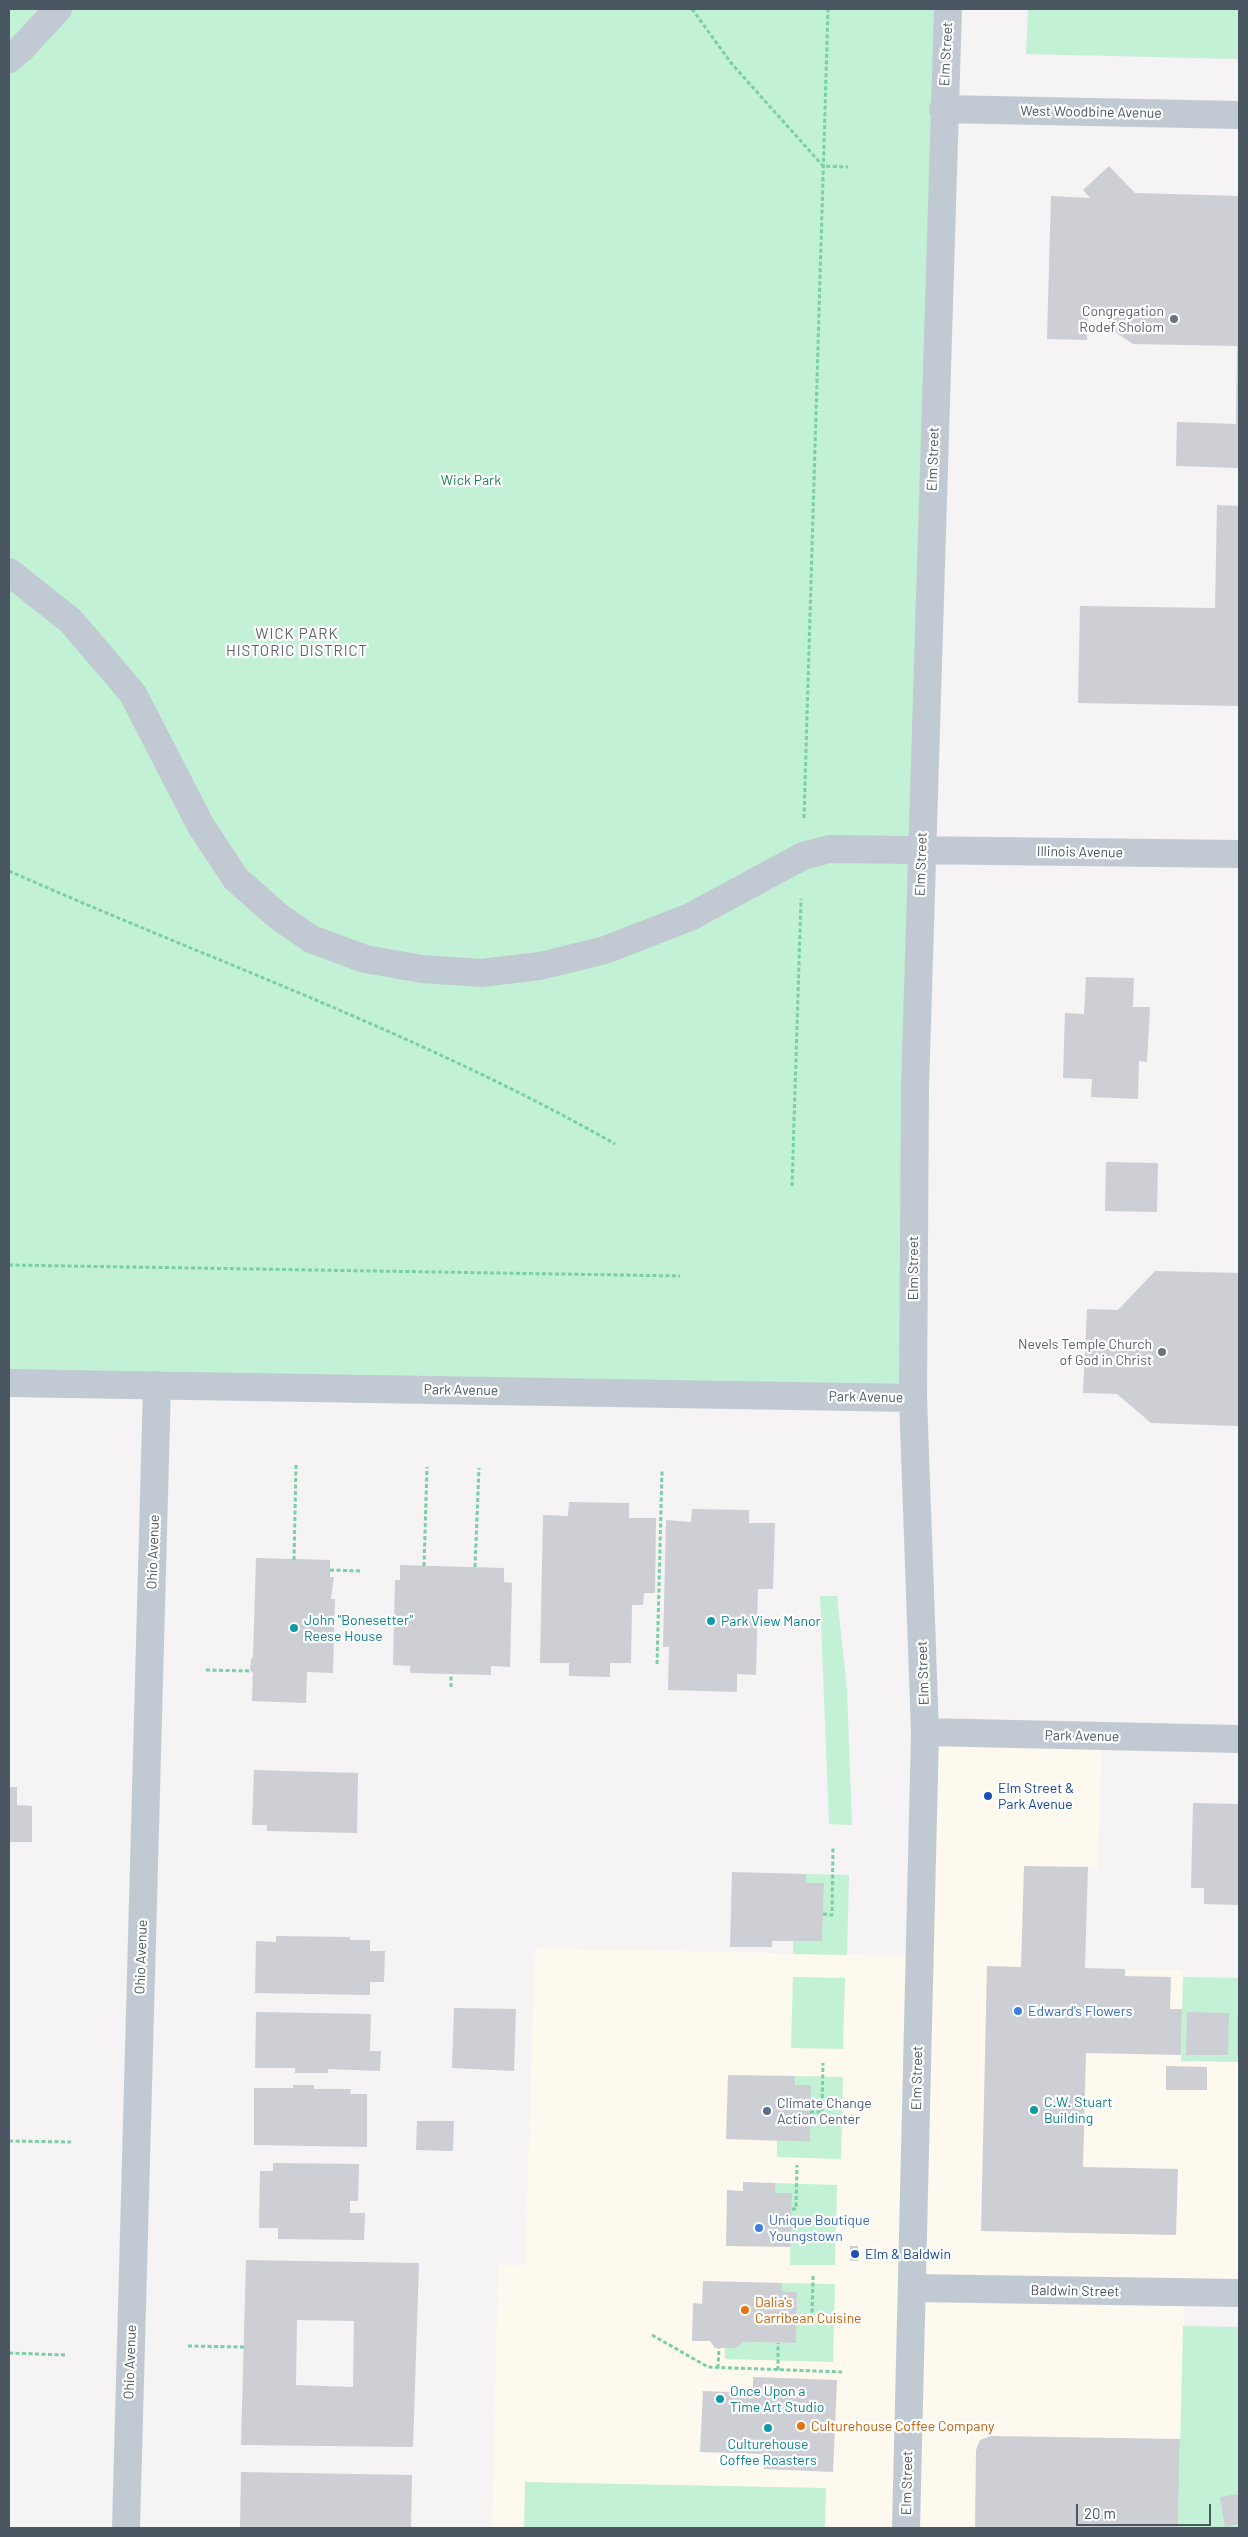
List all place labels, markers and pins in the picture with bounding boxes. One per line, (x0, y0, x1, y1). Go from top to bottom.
place label: Congregation Rodef Sholom (1079, 303, 1164, 336)
marker: Congregation Rodef Sholom (1168, 313, 1180, 325)
place label: Nevels Temple Church of God in Christ (1018, 1336, 1152, 1368)
marker: Nevels Temple Church of God in Christ (1156, 1346, 1168, 1358)
place label: John "Bonesetter" Reese House (304, 1612, 413, 1644)
place label: Park View Manor (721, 1613, 821, 1629)
marker: Park View Manor (705, 1615, 717, 1627)
marker: John "Bonesetter" Reese House (288, 1622, 300, 1634)
place label: Elm Street & Park Avenue (998, 1780, 1074, 1812)
marker: Elm Street & Park Avenue (982, 1790, 994, 1802)
place label: Edward's Flowers (1028, 2003, 1133, 2019)
marker: Edward's Flowers (1012, 2005, 1024, 2017)
place label: C.W. Stuart Building (1044, 2094, 1113, 2126)
place label: Climate Change Action Center (777, 2095, 872, 2128)
marker: C.W. Stuart Building (1028, 2104, 1040, 2116)
marker: Climate Change Action Center (761, 2105, 773, 2117)
place label: Unique Boutique Youngstown (769, 2212, 870, 2244)
marker: Unique Boutique Youngstown (753, 2222, 765, 2234)
place label: Elm & Baldwin (865, 2246, 951, 2262)
marker: Elm & Baldwin (849, 2248, 861, 2260)
place label: Dalia's Carribean Cuisine (755, 2294, 862, 2326)
marker: Dalia's Carribean Cuisine (739, 2304, 751, 2316)
place label: Once Upon a Time Art Studio (730, 2383, 824, 2416)
marker: Once Upon a Time Art Studio (714, 2393, 726, 2405)
place label: Culturehouse Coffee Company (811, 2418, 994, 2434)
marker: Culturehouse Coffee Company (795, 2420, 807, 2432)
marker: Culturehouse Coffee Roasters (762, 2422, 774, 2434)
place label: Culturehouse Coffee Roasters (719, 2436, 817, 2468)

